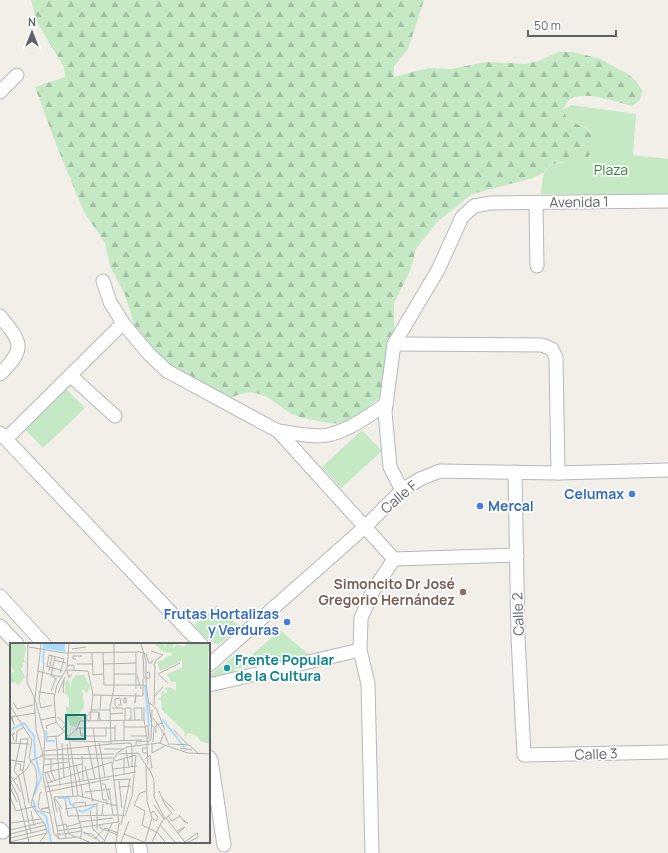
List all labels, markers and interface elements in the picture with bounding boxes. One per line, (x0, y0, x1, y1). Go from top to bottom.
north arrow (12, 12, 52, 52)
scale bar (528, 12, 616, 38)
text: N (28, 14, 36, 29)
text: 50 m (534, 17, 561, 34)
park label: Plaza (594, 160, 628, 179)
street label: Avenida 1 (549, 191, 609, 212)
street label: Calle F (376, 476, 421, 518)
place label: Celumax (564, 484, 624, 503)
marker: Celumax (627, 489, 637, 499)
place label: Mercal (488, 496, 534, 515)
marker: Mercal (475, 501, 485, 511)
place label: Simoncito Dr José Gregorio Hernández (319, 574, 455, 609)
marker: Simoncito Dr José Gregorio Hernández (458, 587, 468, 597)
street label: Calle 2 (507, 592, 528, 636)
place label: Frutas Hortalizas y Verduras (164, 604, 279, 639)
marker: Frutas Hortalizas y Verduras (282, 617, 292, 627)
inset map (10, 643, 210, 843)
place label: Frente Popular de la Cultura (235, 650, 335, 685)
marker: Frente Popular de la Cultura (222, 663, 232, 673)
street label: Calle 3 (574, 743, 618, 764)

